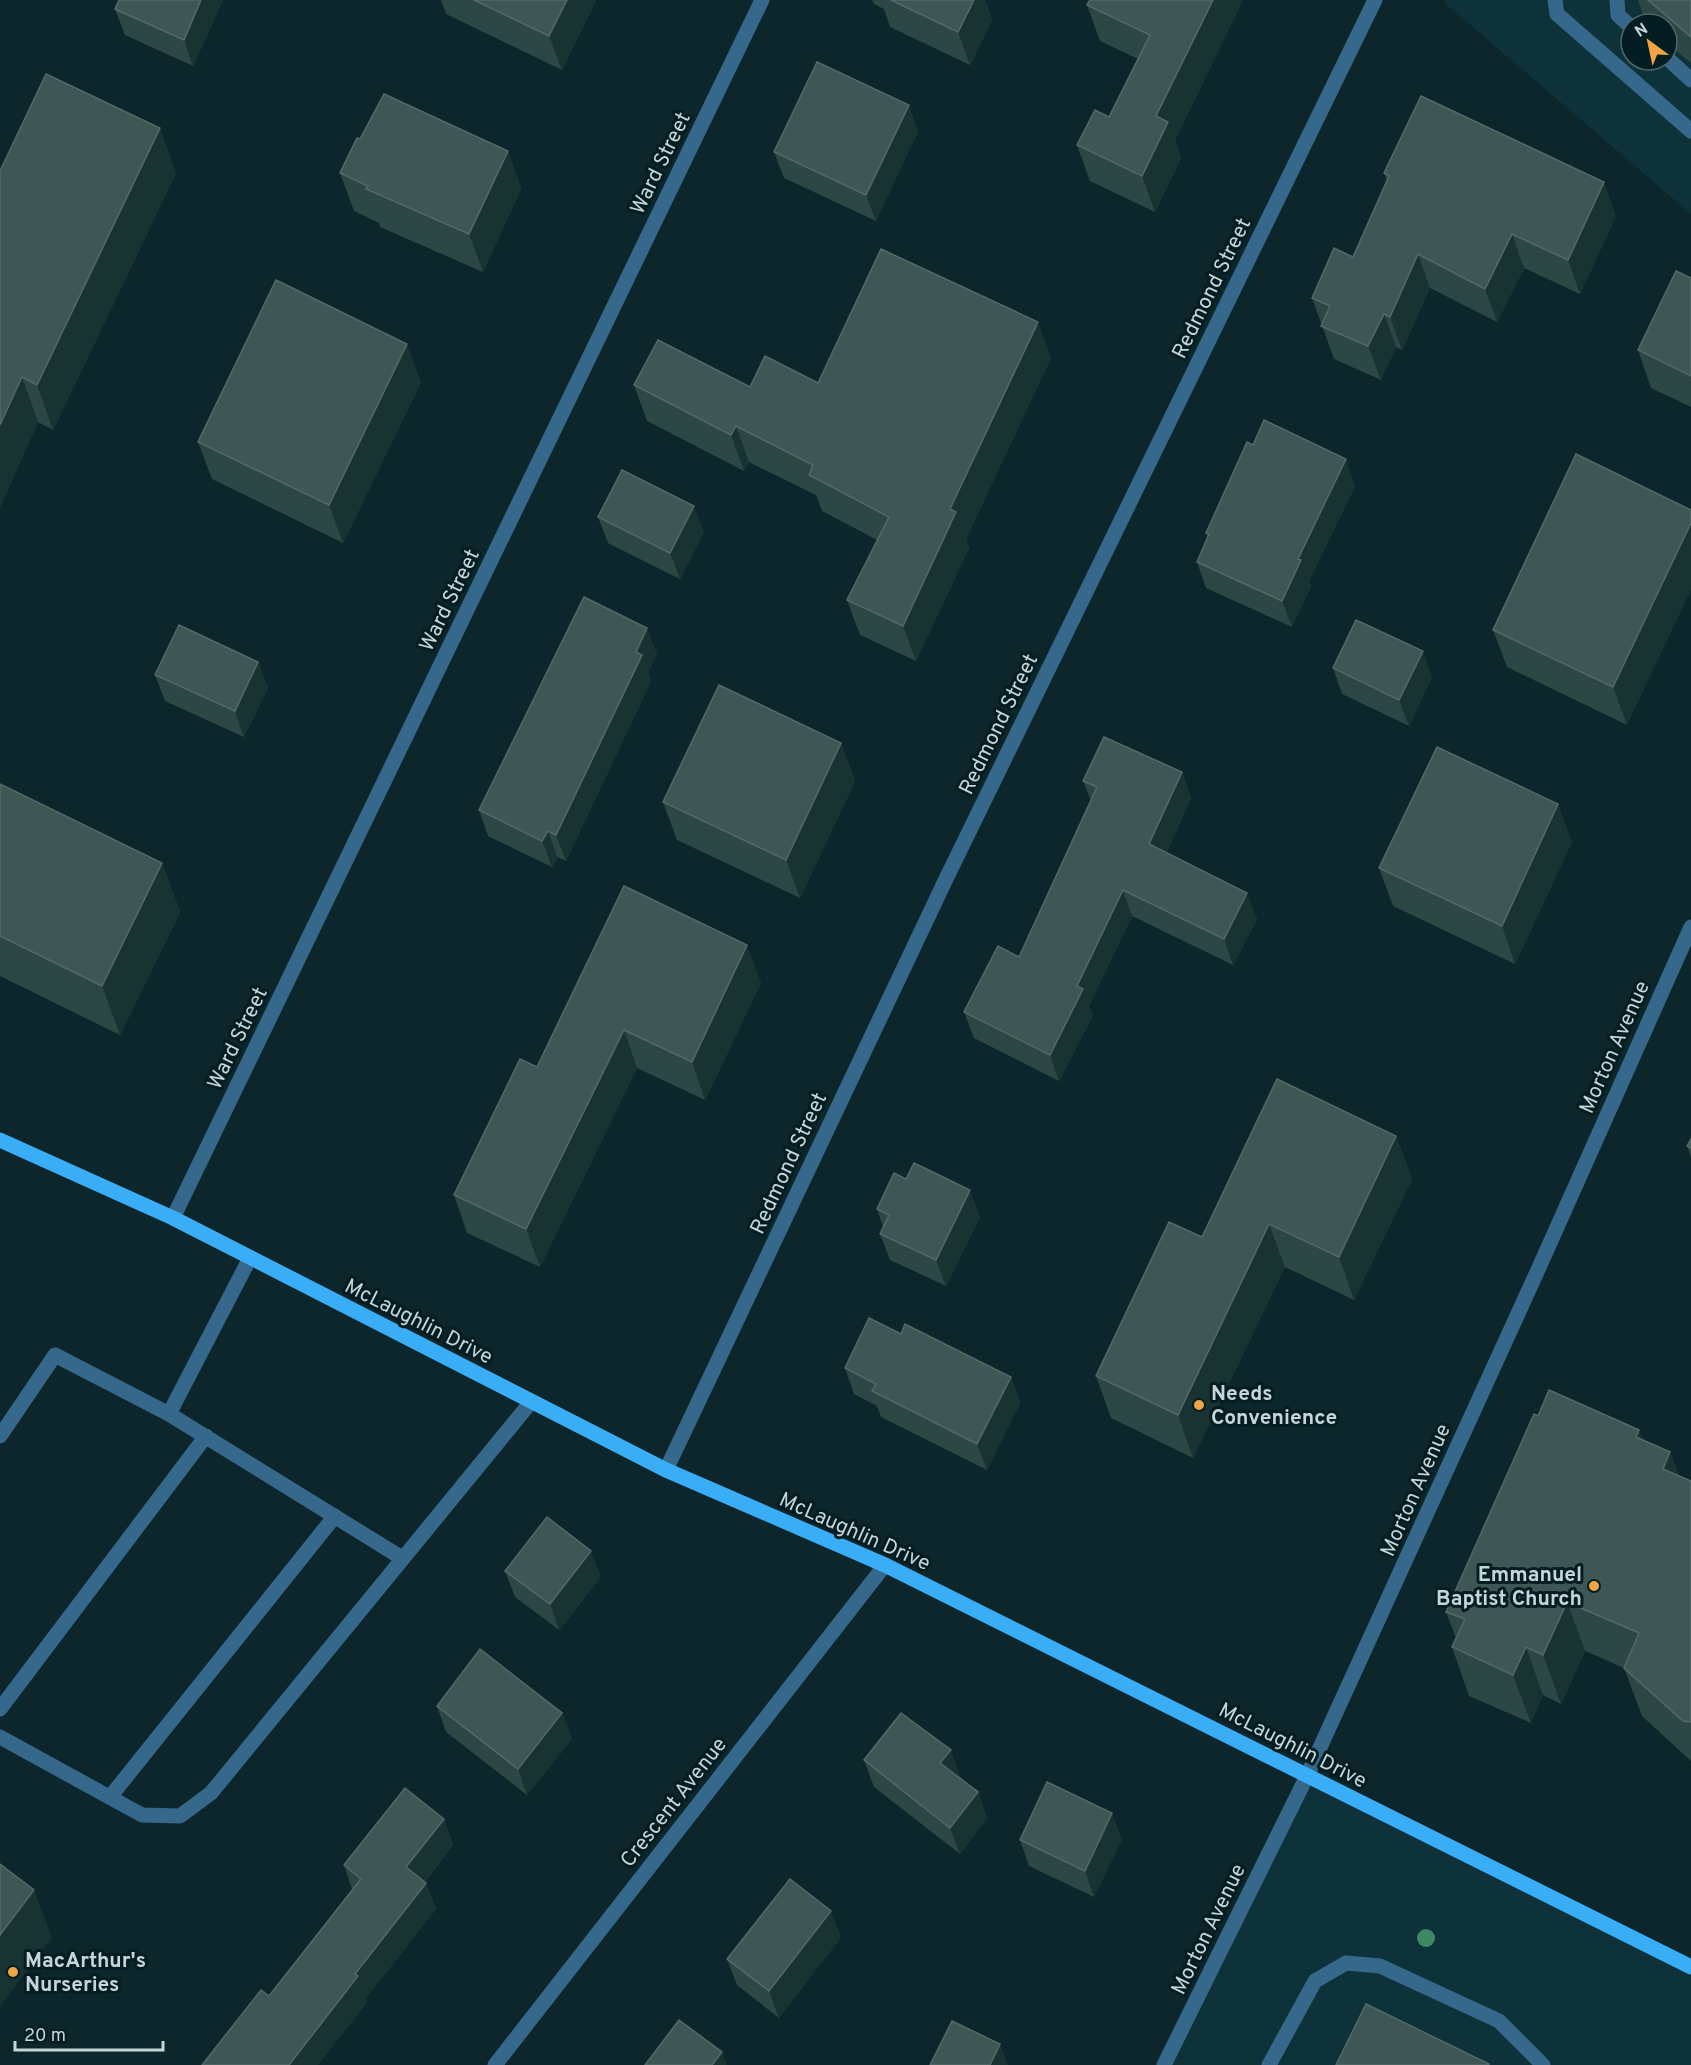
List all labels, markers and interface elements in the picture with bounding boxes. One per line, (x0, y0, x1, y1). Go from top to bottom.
north arrow (1619, 12, 1679, 72)
text: N (1632, 20, 1652, 43)
street label: Ward Street (625, 108, 698, 219)
street label: Redmond Street (1167, 214, 1258, 363)
street label: Ward Street (414, 545, 487, 656)
street label: Redmond Street (954, 650, 1045, 799)
street label: Morton Avenue (1574, 977, 1657, 1118)
street label: Ward Street (202, 983, 275, 1094)
street label: Redmond Street (745, 1088, 834, 1239)
street label: McLaughlin Drive (340, 1273, 497, 1371)
place label: Needs Convenience (1211, 1381, 1337, 1432)
marker: Needs Convenience (1192, 1398, 1206, 1412)
street label: Morton Avenue (1375, 1420, 1458, 1561)
street label: McLaughlin Drive (774, 1487, 934, 1578)
place label: Emmanuel Baptist Church (1436, 1562, 1582, 1613)
marker: Emmanuel Baptist Church (1587, 1579, 1601, 1593)
street label: McLaughlin Drive (1214, 1697, 1371, 1795)
street label: Crescent Avenue (615, 1732, 733, 1873)
street label: Morton Avenue (1166, 1860, 1253, 2000)
place label: MacArthur's Nurseries (25, 1948, 146, 1999)
marker: MacArthur's Nurseries (6, 1965, 20, 1979)
scale bar (15, 2014, 164, 2052)
text: 20 m (24, 2025, 66, 2048)

